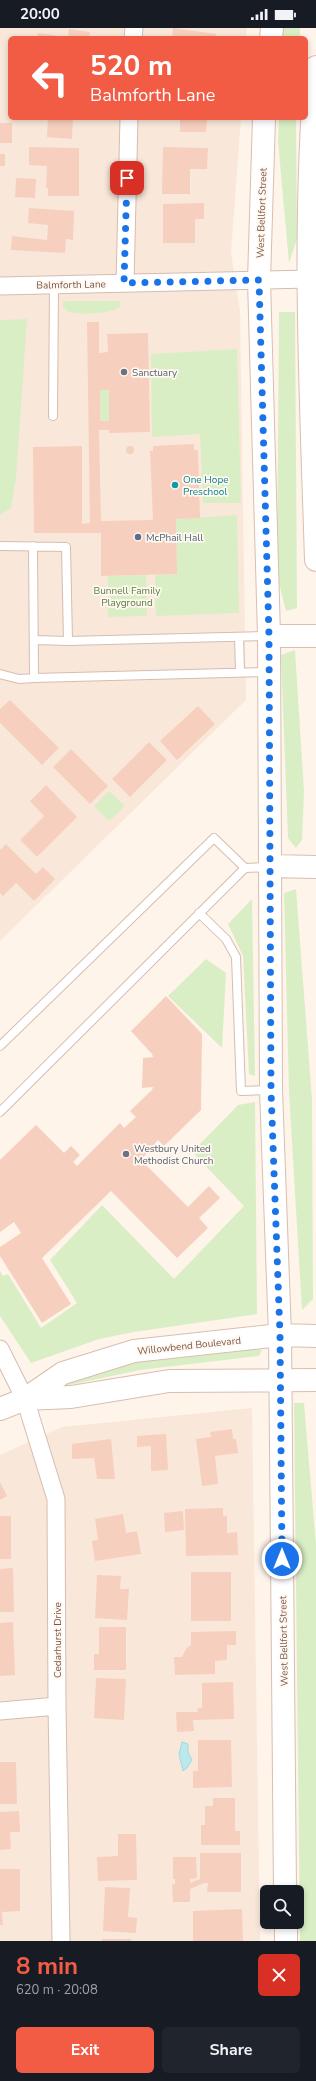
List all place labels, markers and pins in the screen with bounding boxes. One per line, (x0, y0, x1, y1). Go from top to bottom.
pin (110, 161, 144, 195)
place label: Sanctuary (132, 366, 178, 380)
marker: Sanctuary (119, 367, 129, 377)
place label: One Hope Preschool (183, 473, 229, 499)
marker: One Hope Preschool (170, 480, 180, 490)
place label: McPhail Hall (146, 531, 203, 545)
marker: McPhail Hall (133, 532, 143, 542)
place label: Westbury United Methodist Church (134, 1142, 213, 1168)
marker: Westbury United Methodist Church (121, 1149, 131, 1159)

